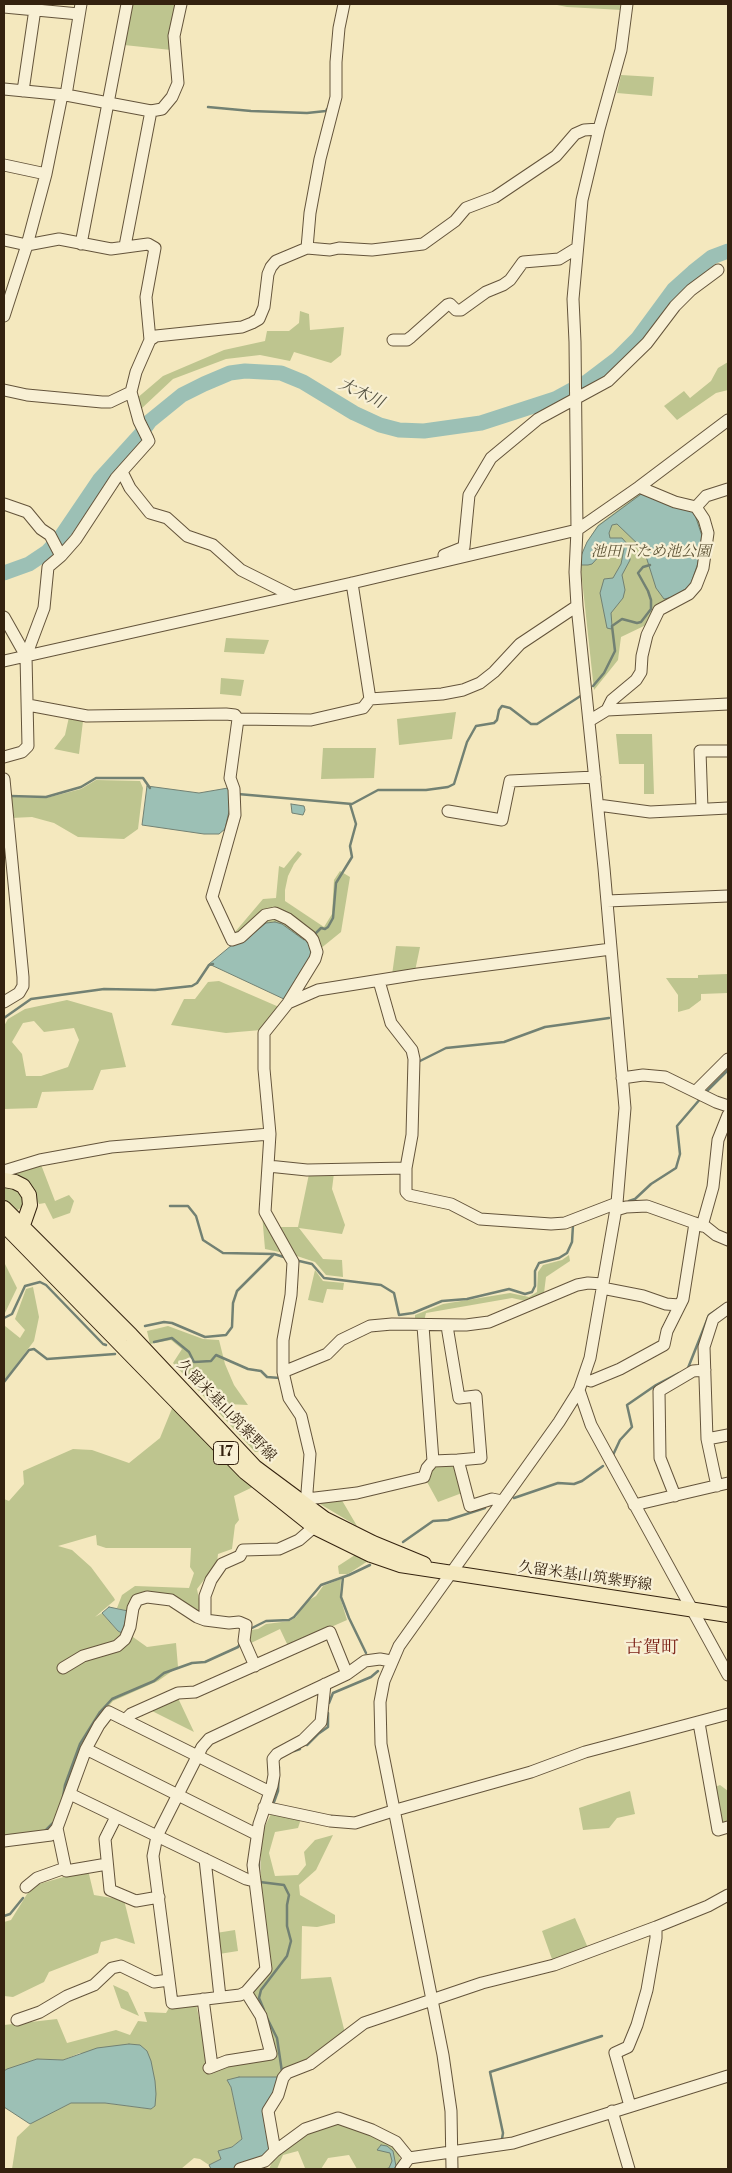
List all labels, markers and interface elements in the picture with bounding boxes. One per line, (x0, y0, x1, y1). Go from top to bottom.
water label: 大木川 (335, 375, 387, 413)
park label: 池田下ため池公園 (591, 543, 711, 561)
street label: 久留米基山筑紫野線 (173, 1356, 279, 1466)
road number: 17 (214, 1442, 238, 1465)
street label: 久留米基山筑紫野線 (517, 1559, 653, 1595)
district label: 古賀町 (625, 1638, 679, 1660)

